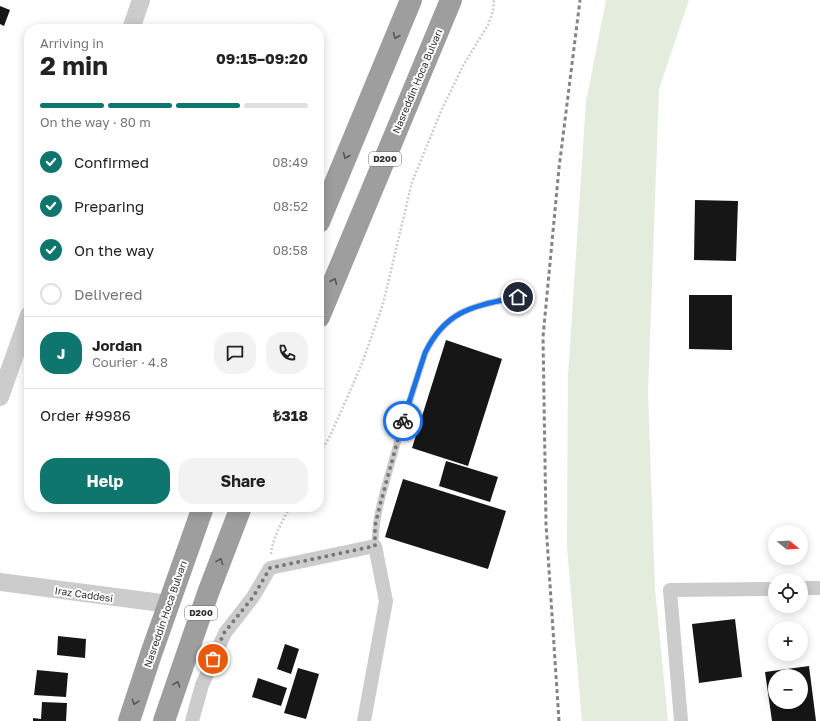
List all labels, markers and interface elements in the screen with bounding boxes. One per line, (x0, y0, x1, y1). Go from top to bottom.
street label: Nasreddin Hoca Bulvarı (390, 27, 444, 135)
one-way arrow (393, 32, 401, 39)
text: Arriving in (40, 35, 104, 51)
text: 09:15–09:20 (216, 49, 308, 67)
text: 2 min (40, 50, 108, 81)
text: On the way · 80 m (40, 114, 151, 130)
icon: check (40, 151, 62, 173)
road number: D200 (369, 152, 401, 166)
text: Confirmed (74, 153, 149, 171)
one-way arrow (343, 153, 351, 160)
text: 08:49 (272, 154, 308, 170)
icon: check (40, 195, 62, 217)
text: Preparing (74, 197, 144, 215)
text: 08:52 (273, 198, 308, 214)
icon: check (40, 239, 62, 261)
text: On the way (74, 241, 154, 259)
text: 08:58 (273, 242, 308, 258)
one-way arrow (329, 278, 337, 286)
pin (501, 280, 535, 314)
text: Delivered (74, 285, 142, 303)
icon: home (507, 286, 529, 308)
button: chat (214, 332, 256, 374)
button: phone (266, 332, 308, 374)
text: Jordan (92, 336, 142, 354)
text: J (57, 344, 65, 362)
text: Courier · 4.8 (92, 354, 168, 370)
courier (383, 401, 423, 441)
text: Order #9986 (40, 406, 131, 424)
text: ₺318 (273, 406, 308, 424)
icon: bike (392, 410, 414, 432)
button: Help (40, 458, 170, 504)
button: Share (178, 458, 308, 504)
north arrow (768, 525, 808, 565)
map controls (768, 525, 808, 709)
one-way arrow (216, 558, 224, 565)
street label: Nasreddin Hoca Bulvarı (141, 559, 189, 669)
button: locate (768, 573, 808, 613)
street label: Iraz Caddesi (54, 584, 114, 604)
road number: D200 (185, 606, 217, 620)
button: + (768, 621, 808, 661)
pin (196, 642, 230, 676)
icon: bag (202, 648, 224, 670)
button: − (768, 669, 808, 709)
one-way arrow (172, 681, 181, 688)
one-way arrow (131, 699, 140, 706)

